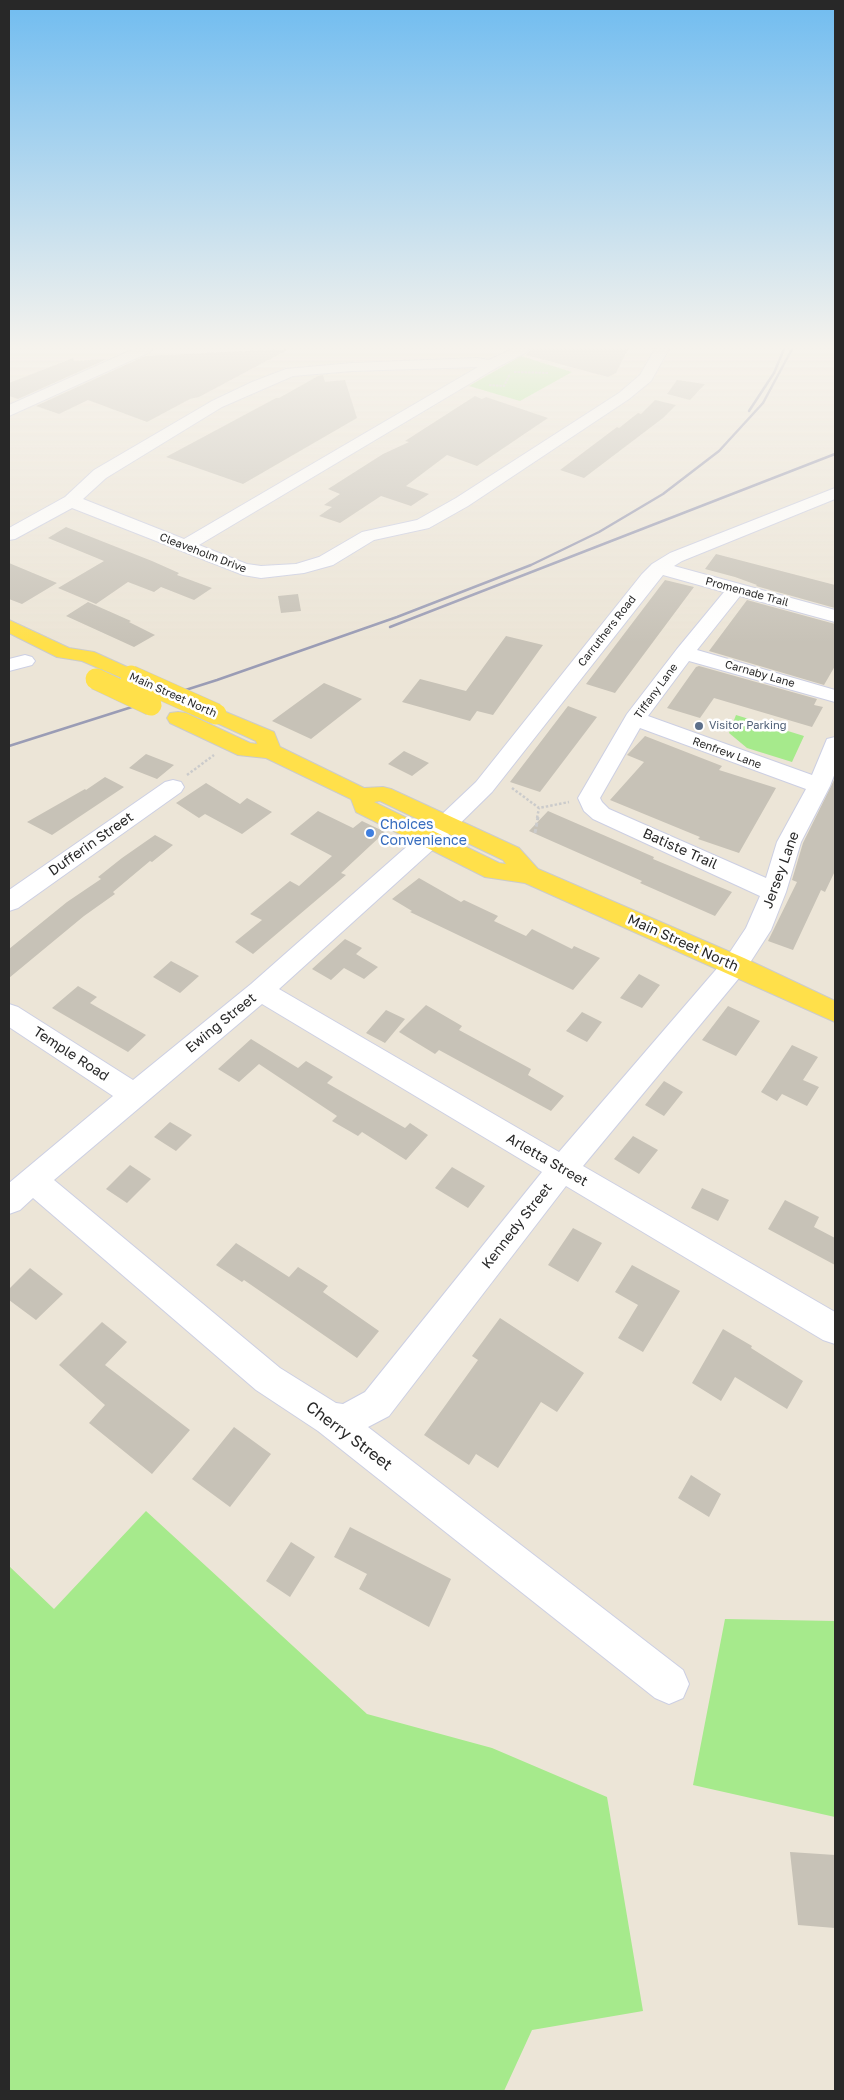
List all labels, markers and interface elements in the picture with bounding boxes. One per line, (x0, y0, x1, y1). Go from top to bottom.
street label: Cleaveholm Drive (158, 530, 248, 576)
street label: Promenade Trail (704, 575, 790, 609)
street label: Carruthers Road (575, 593, 639, 669)
street label: Carnaby Lane (723, 658, 797, 690)
street label: Tiffany Lane (632, 661, 680, 721)
street label: Main Street North (127, 670, 219, 720)
place label: Visitor Parking (709, 719, 786, 733)
marker: Visitor Parking (693, 720, 705, 732)
street label: Renfrew Lane (691, 734, 763, 772)
street label: Dufferin Street (45, 809, 137, 879)
place label: Choices Convenience (380, 817, 467, 850)
street label: Batiste Trail (640, 825, 720, 873)
marker: Choices Convenience (364, 827, 376, 839)
street label: Jersey Lane (759, 829, 803, 911)
street label: Main Street North (625, 911, 741, 975)
street label: Ewing Street (182, 990, 260, 1056)
street label: Temple Road (30, 1023, 112, 1085)
street label: Arletta Street (503, 1130, 591, 1190)
street label: Kennedy Street (478, 1180, 556, 1272)
street label: Cherry Street (302, 1397, 396, 1475)

